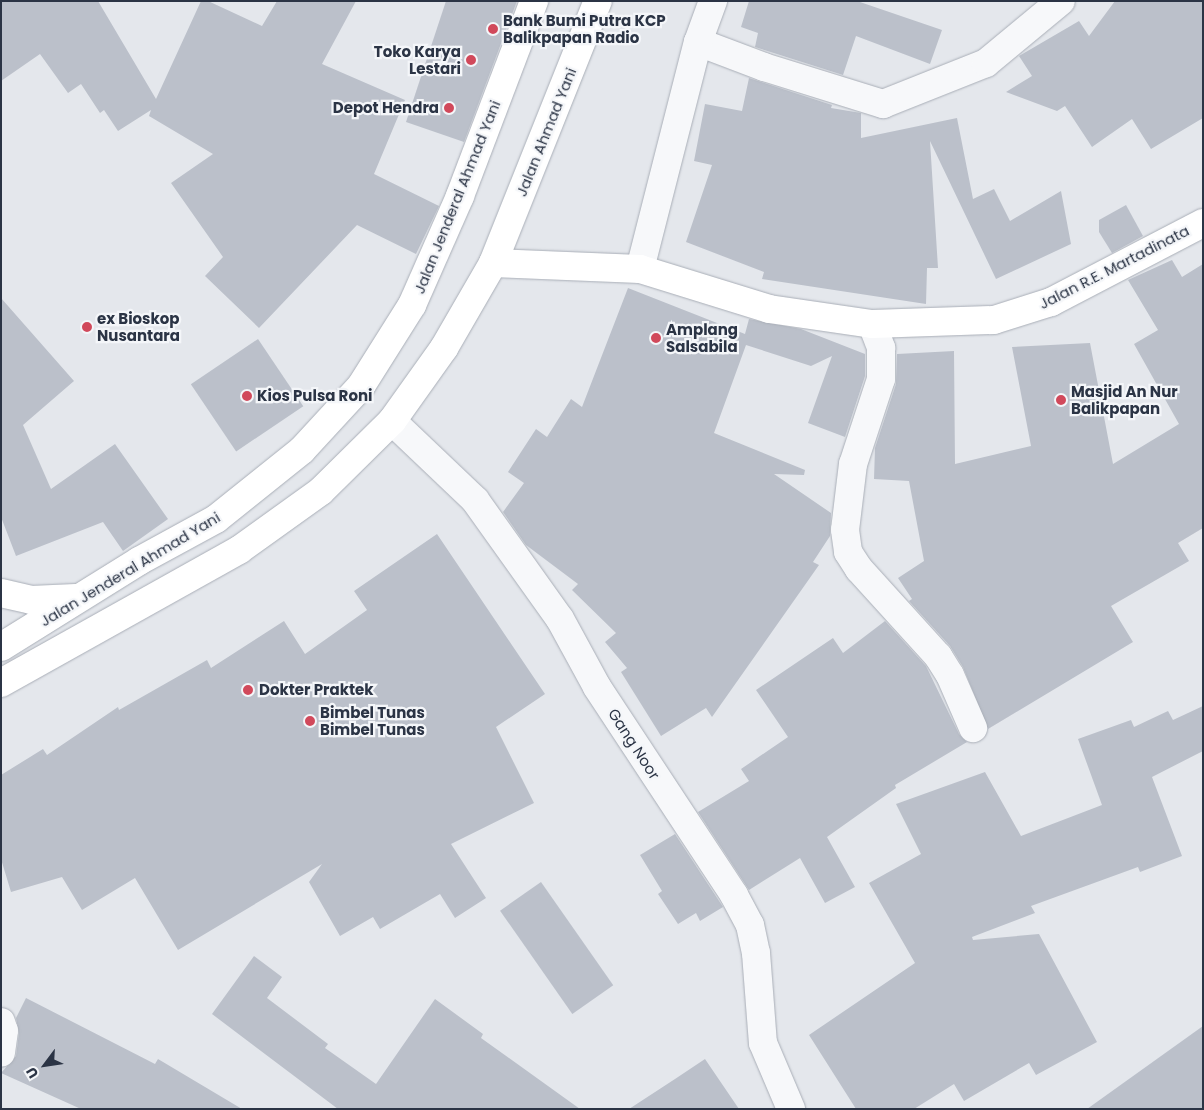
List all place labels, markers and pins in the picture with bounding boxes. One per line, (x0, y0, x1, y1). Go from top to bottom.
place label: Bank Bumi Putra KCP Balikpapan Radio (503, 11, 666, 46)
marker: Bank Bumi Putra KCP Balikpapan Radio (487, 23, 499, 35)
place label: Toko Karya Lestari (374, 42, 461, 77)
marker: Toko Karya Lestari (465, 54, 477, 66)
place label: Depot Hendra (333, 99, 439, 117)
marker: Depot Hendra (443, 102, 455, 114)
place label: ex Bioskop Nusantara (97, 309, 180, 344)
place label: Amplang Salsabila (666, 320, 738, 355)
marker: ex Bioskop Nusantara (81, 321, 93, 333)
marker: Amplang Salsabila (650, 332, 662, 344)
place label: Masjid An Nur Balikpapan (1071, 382, 1178, 417)
place label: Kios Pulsa Roni (257, 387, 372, 405)
marker: Kios Pulsa Roni (241, 390, 253, 402)
marker: Masjid An Nur Balikpapan (1055, 394, 1067, 406)
place label: Dokter Praktek (259, 681, 373, 699)
marker: Dokter Praktek (241, 683, 255, 697)
place label: Bimbel Tunas Bimbel Tunas (320, 703, 425, 738)
marker: Bimbel Tunas Bimbel Tunas (304, 715, 316, 727)

